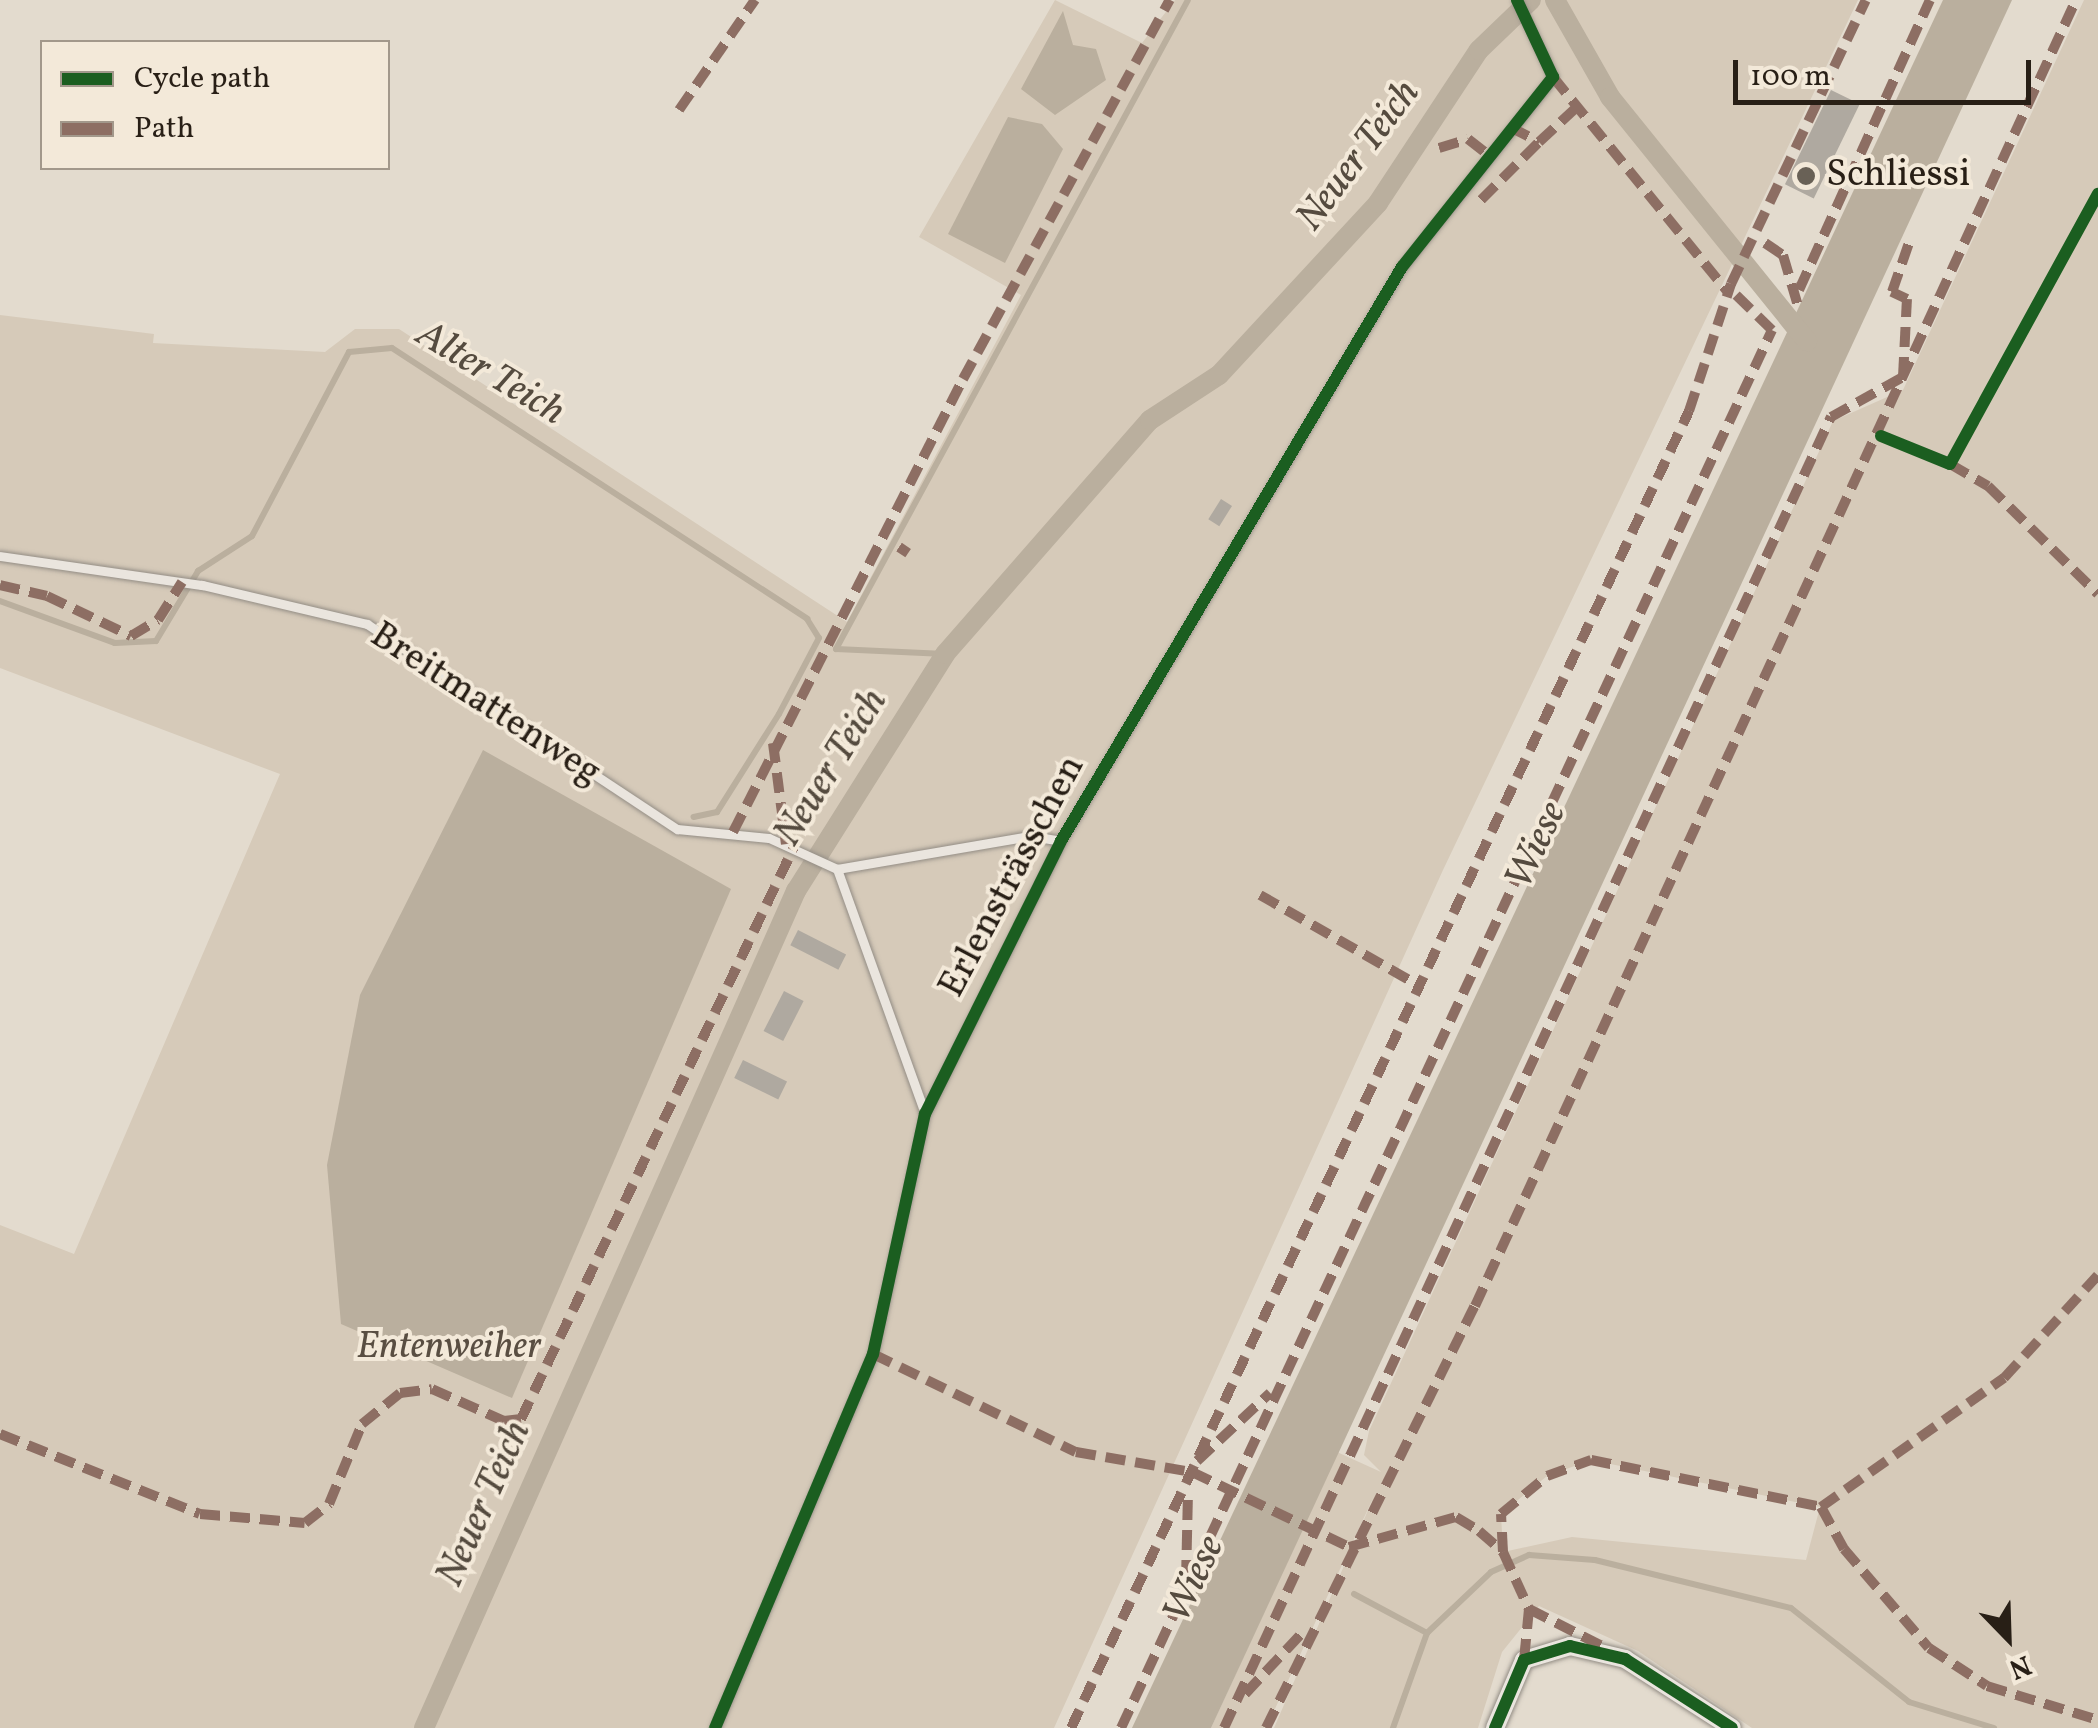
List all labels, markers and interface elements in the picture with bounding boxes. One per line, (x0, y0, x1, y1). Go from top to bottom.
legend (40, 40, 390, 170)
scale bar (1738, 40, 2036, 102)
text: 100 m (1750, 56, 1831, 98)
text: Cycle path (134, 58, 270, 100)
water label: Neuer Teich (1287, 71, 1431, 241)
text: Path (134, 108, 194, 150)
place label: Schliessi (1826, 153, 1970, 199)
marker: Schliessi (1795, 165, 1817, 187)
water label: Alter Teich (407, 311, 573, 437)
street label: Breitmattenweg (361, 613, 609, 797)
water label: Neuer Teich (765, 681, 899, 855)
street label: Erlensträsschen (930, 748, 1096, 1006)
water label: Wiese (1496, 795, 1578, 897)
park label: Entenweiher (357, 1325, 541, 1371)
water label: Neuer Teich (427, 1414, 543, 1594)
water label: Wiese (1154, 1529, 1236, 1631)
north arrow (1958, 1588, 2058, 1688)
text: N (2003, 1644, 2037, 1688)

